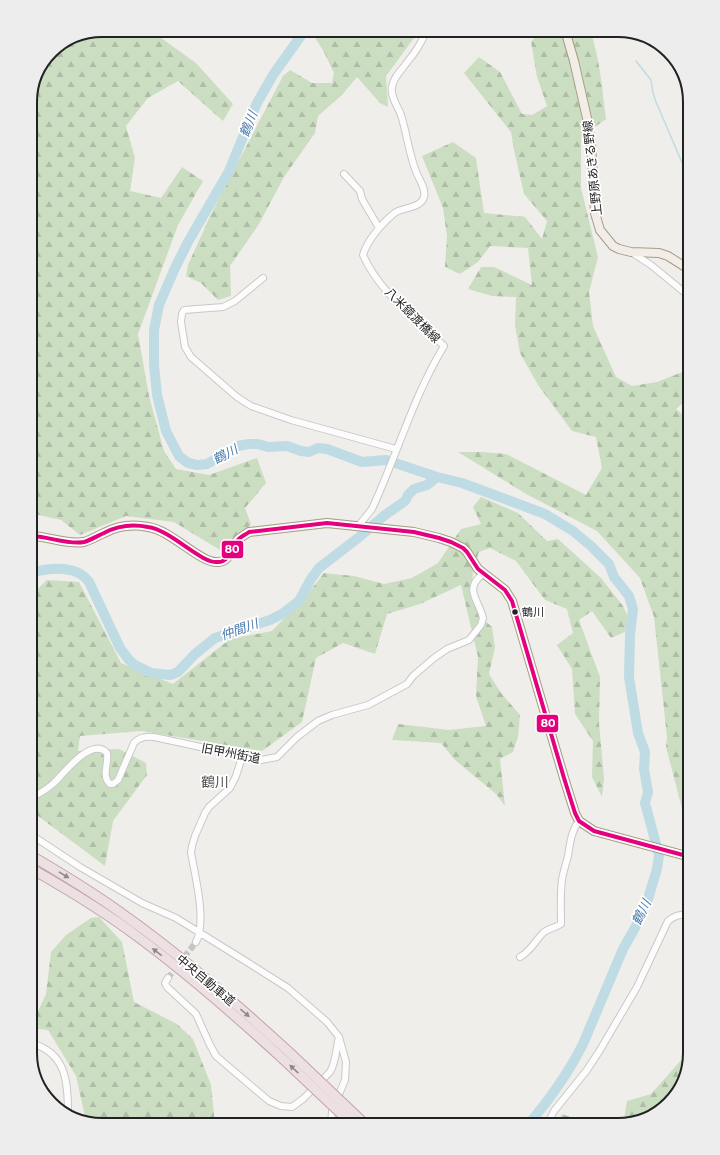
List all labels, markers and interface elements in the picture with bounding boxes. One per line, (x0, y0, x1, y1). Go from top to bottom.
water label: 鶴川 (236, 107, 261, 139)
street label: 上野原あきる野線 (580, 120, 604, 216)
street label: 八米鏡渡橋線 (382, 284, 444, 346)
water label: 鶴川 (210, 440, 242, 467)
line badge: 80 (221, 540, 244, 559)
text: 80 (225, 542, 240, 556)
place label: 鶴川 (522, 605, 544, 619)
marker: 鶴川 (510, 607, 520, 617)
water label: 仲間川 (218, 614, 262, 643)
line badge: 80 (536, 714, 559, 733)
text: 80 (541, 716, 556, 730)
street label: 旧甲州街道 (200, 740, 262, 766)
district label: 鶴川 (201, 773, 229, 791)
one-way arrow (58, 871, 70, 878)
water label: 鶴川 (628, 895, 655, 927)
one-way arrow (151, 947, 162, 956)
street label: 中央自動車道 (174, 951, 238, 1009)
one-way arrow (239, 1008, 250, 1017)
one-way arrow (289, 1064, 299, 1074)

